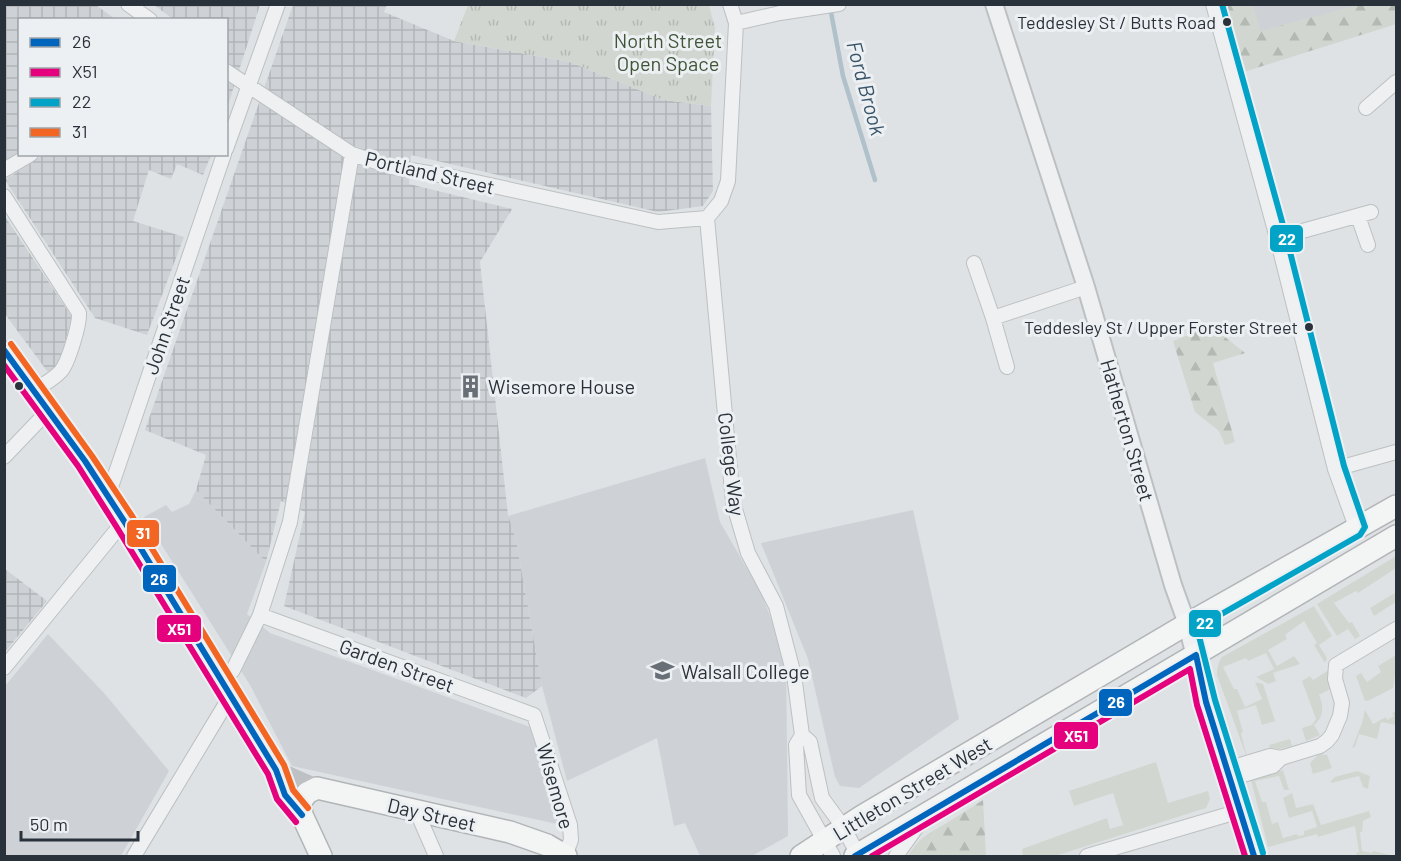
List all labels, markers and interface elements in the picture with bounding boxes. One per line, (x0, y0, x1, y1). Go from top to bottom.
place label: Teddesley St / Butts Road (1017, 11, 1216, 33)
marker: Teddesley St / Butts Road (1221, 16, 1233, 28)
legend (18, 18, 228, 156)
park label: North Street Open Space (614, 28, 722, 75)
text: 26 (72, 30, 91, 52)
water label: Ford Brook (842, 38, 892, 139)
text: X51 (72, 60, 98, 82)
text: 22 (72, 90, 91, 112)
text: 31 (72, 120, 87, 142)
street label: Portland Street (363, 145, 497, 199)
line badge: 22 (1269, 224, 1304, 253)
text: 22 (1278, 229, 1296, 248)
street label: John Street (138, 273, 194, 377)
place label: Teddesley St / Upper Forster Street (1024, 316, 1298, 338)
marker: Teddesley St / Upper Forster Street (1303, 321, 1315, 333)
street label: Hatherton Street (1096, 356, 1160, 504)
building icon: Wisemore House (457, 373, 483, 399)
place label: Wisemore House (488, 374, 635, 398)
unlabelled marker (13, 380, 25, 392)
street label: College Way (714, 411, 750, 517)
line badge: 31 (126, 519, 160, 548)
text: 31 (136, 523, 150, 542)
line badge: 26 (142, 564, 177, 593)
text: 26 (150, 569, 168, 588)
line badge: 22 (1188, 609, 1222, 638)
text: 22 (1196, 613, 1214, 632)
line badge: X51 (156, 614, 202, 643)
text: X51 (167, 619, 191, 638)
street label: Garden Street (336, 633, 458, 697)
school or university icon: Walsall College (650, 658, 676, 684)
place label: Walsall College (681, 659, 810, 683)
line badge: 26 (1098, 688, 1133, 717)
text: 26 (1107, 692, 1125, 711)
line badge: X51 (1053, 721, 1099, 750)
text: X51 (1064, 726, 1088, 745)
street label: Littleton Street West (828, 731, 996, 845)
street label: Wisemore (532, 740, 580, 832)
street label: Day Street (385, 792, 479, 836)
scale bar (21, 804, 138, 842)
text: 50 m (30, 813, 68, 835)

